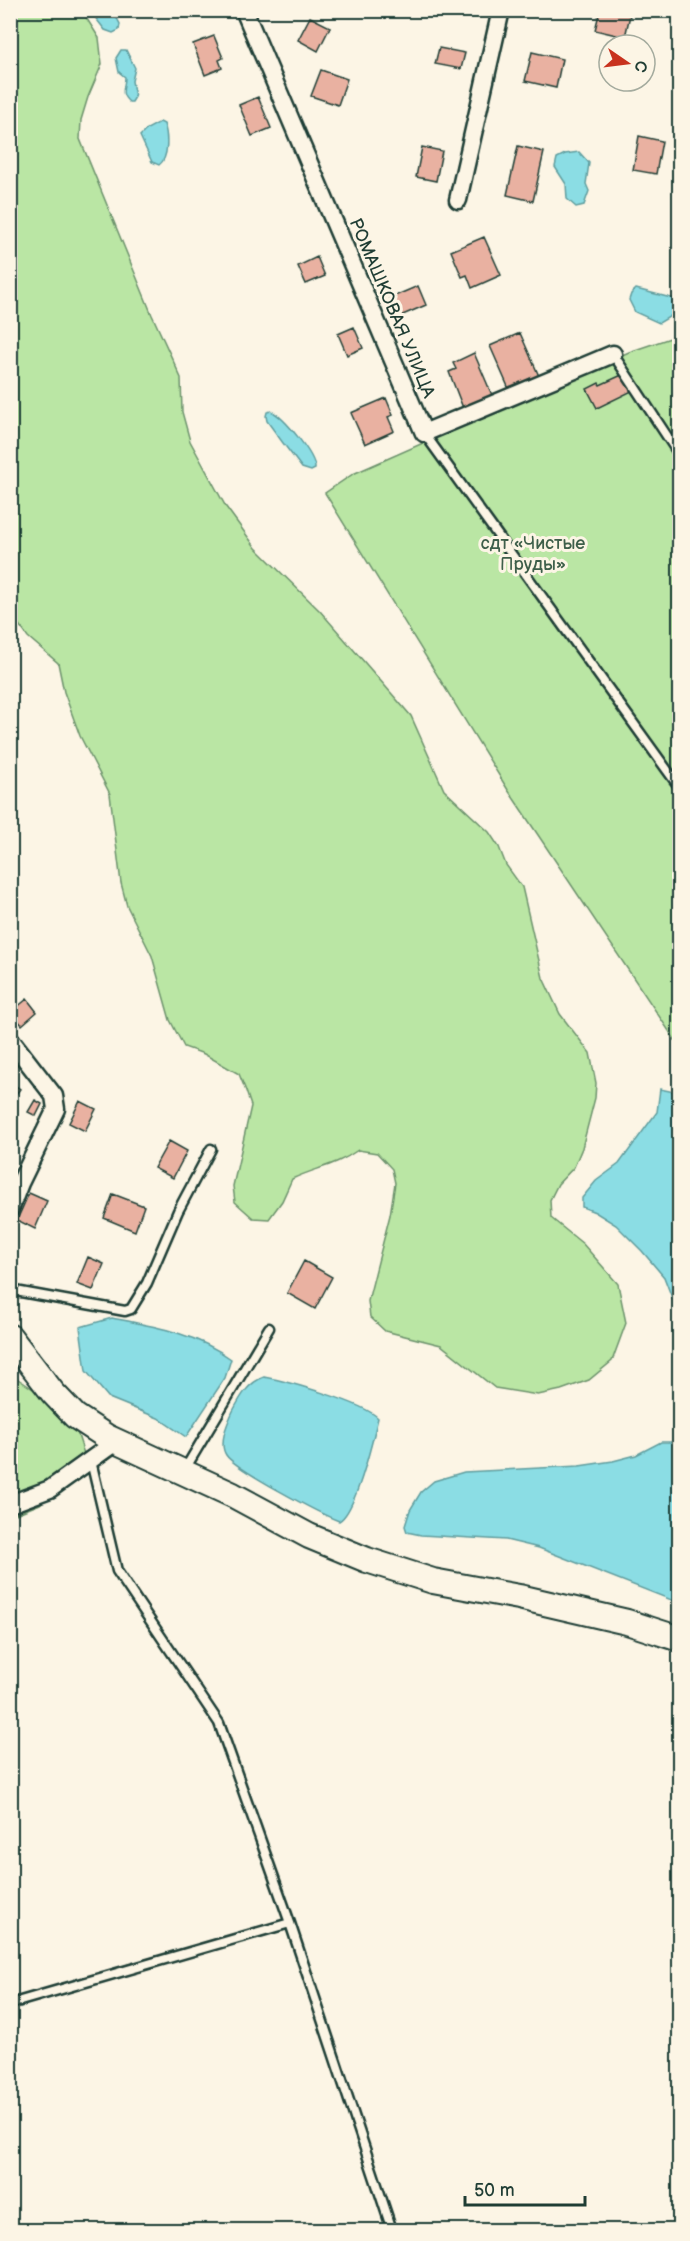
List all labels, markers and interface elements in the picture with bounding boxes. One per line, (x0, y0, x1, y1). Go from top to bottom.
north arrow (597, 33, 657, 93)
text: С (630, 59, 651, 74)
street label: РОМАШКОВАЯ УЛИЦА (345, 215, 439, 401)
park label: сдт «Чистые Пруды» (481, 533, 585, 575)
scale bar (465, 2169, 585, 2207)
text: 50 m (474, 2180, 515, 2201)

